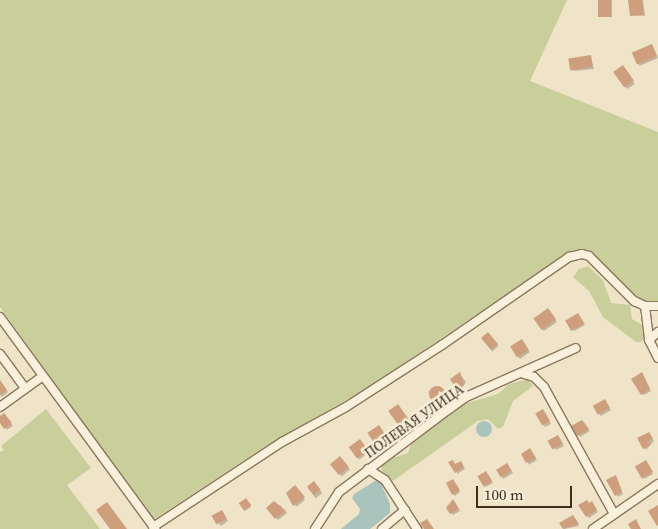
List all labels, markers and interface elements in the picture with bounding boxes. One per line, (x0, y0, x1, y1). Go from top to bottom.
street label: ПОЛЕВАЯ УЛИЦА (361, 380, 467, 462)
scale bar (478, 476, 574, 508)
text: 100 m (484, 484, 524, 505)

